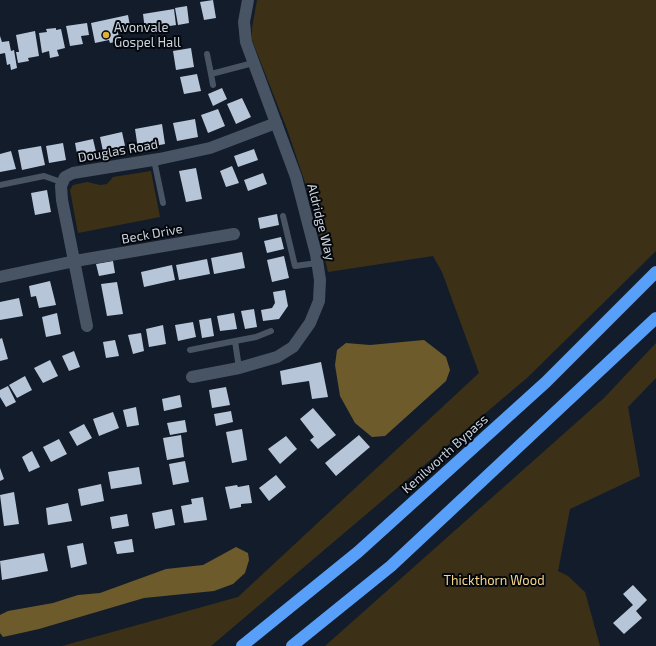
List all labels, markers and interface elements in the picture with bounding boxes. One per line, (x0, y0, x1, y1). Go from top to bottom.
place label: Avonvale Gospel Hall (114, 20, 181, 51)
marker: Avonvale Gospel Hall (101, 30, 111, 40)
street label: Douglas Road (77, 136, 159, 166)
street label: Aldridge Way (304, 182, 338, 262)
street label: Beck Drive (120, 221, 184, 247)
street label: Kenilworth Bypass (399, 411, 491, 497)
park label: Thickthorn Wood (443, 573, 545, 589)

